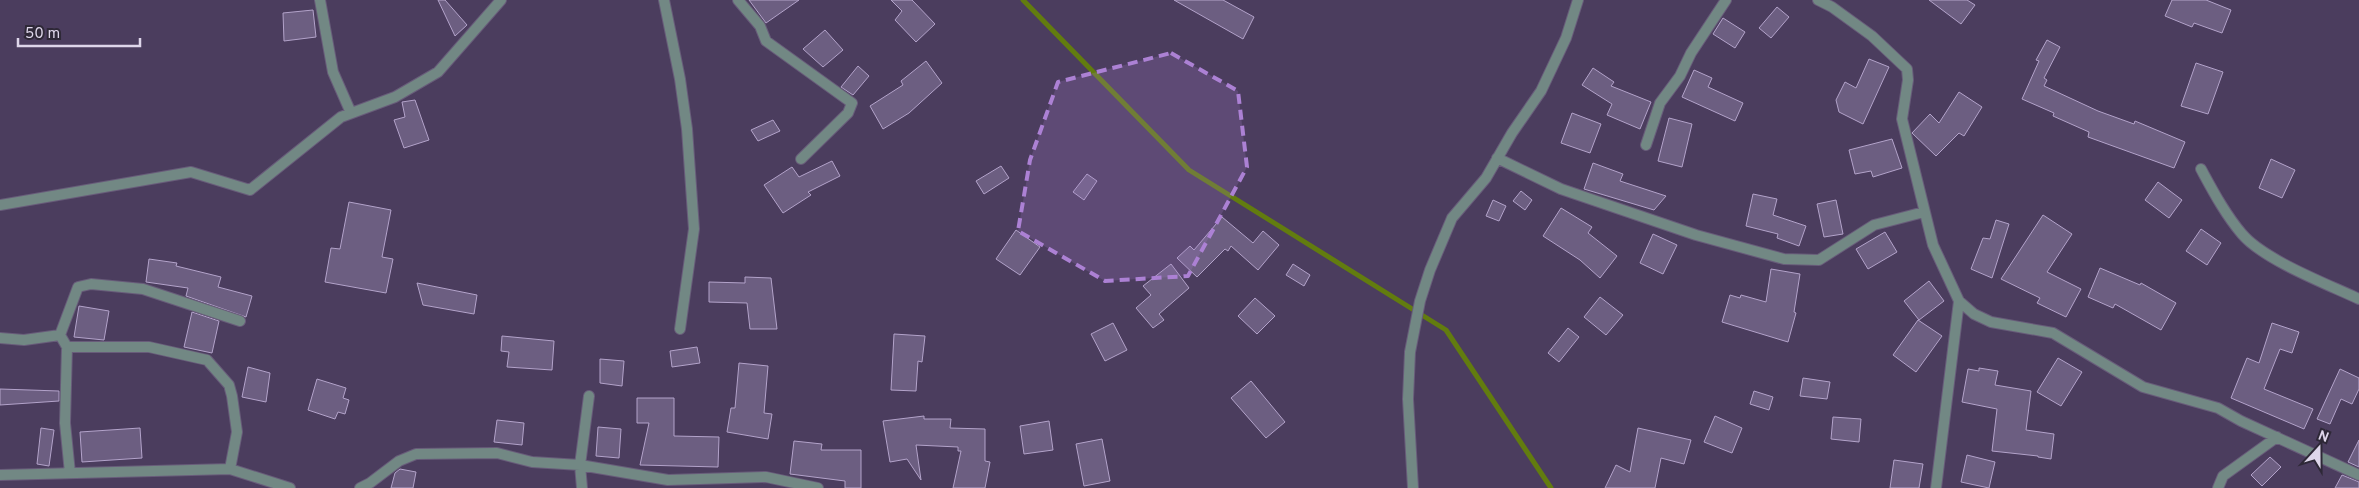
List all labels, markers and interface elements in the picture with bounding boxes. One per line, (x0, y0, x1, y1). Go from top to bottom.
scale bar (18, 15, 140, 47)
text: 50 m (25, 25, 60, 44)
north arrow (2294, 423, 2344, 473)
text: N (2315, 428, 2331, 447)

